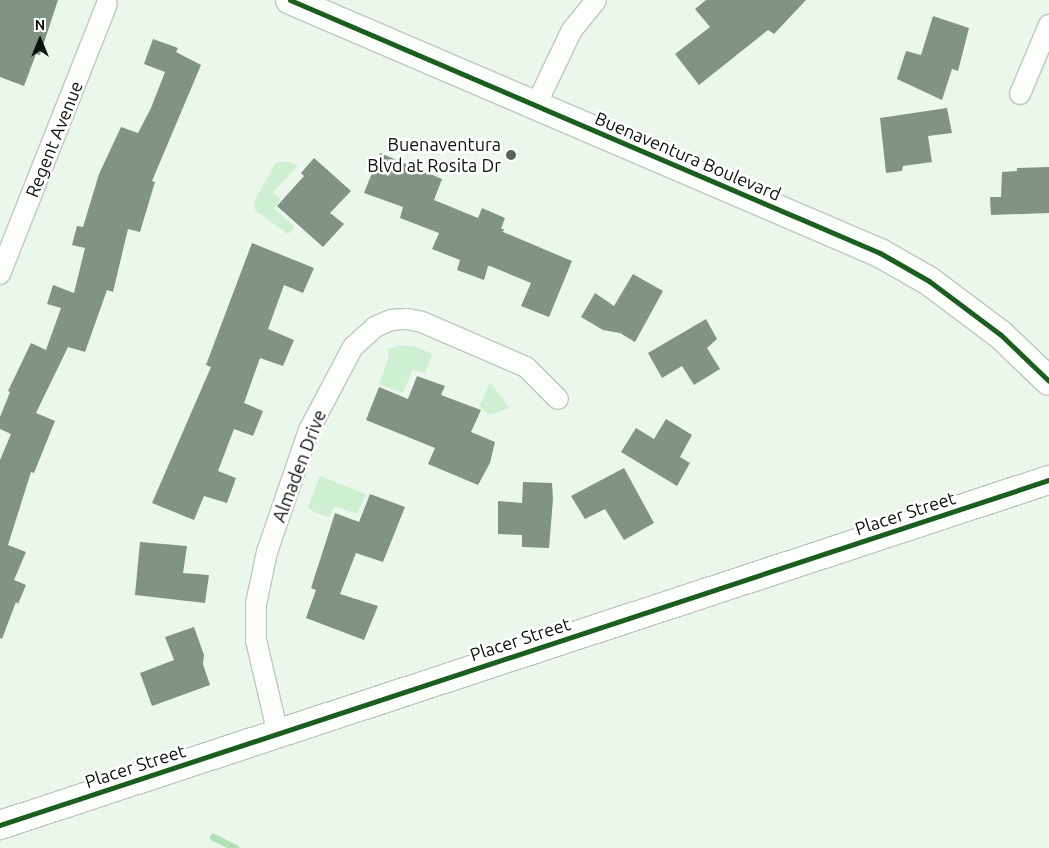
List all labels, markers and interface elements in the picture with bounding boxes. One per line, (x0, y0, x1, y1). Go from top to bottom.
north arrow (15, 15, 65, 65)
text: N (35, 17, 45, 33)
street label: Regent Avenue (21, 78, 87, 200)
street label: Buenaventura Boulevard (592, 107, 784, 205)
place label: Buenaventura Blvd at Rosita Dr (367, 134, 501, 176)
marker: Buenaventura Blvd at Rosita Dr (505, 149, 517, 161)
street label: Almaden Drive (268, 407, 330, 525)
street label: Placer Street (852, 487, 958, 539)
street label: Placer Street (467, 613, 573, 665)
street label: Placer Street (82, 740, 188, 792)

